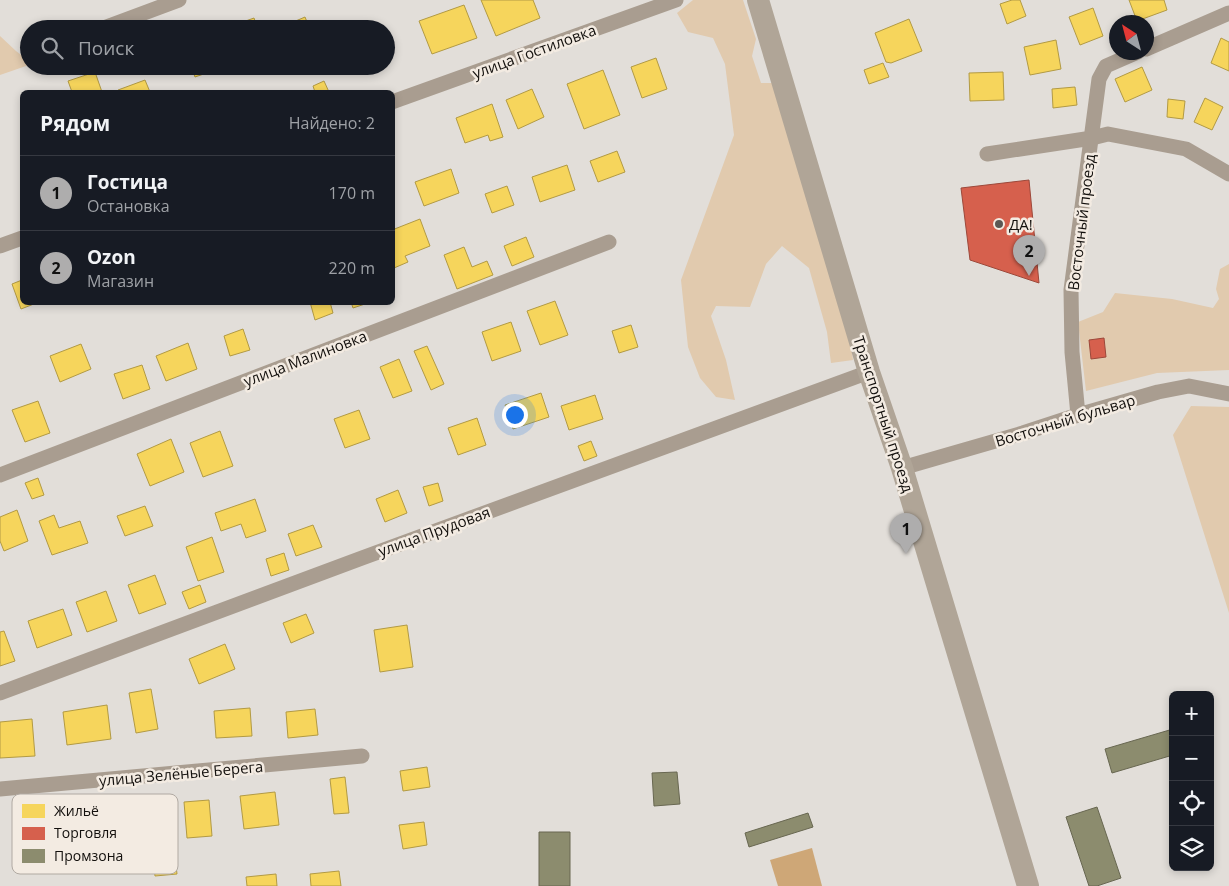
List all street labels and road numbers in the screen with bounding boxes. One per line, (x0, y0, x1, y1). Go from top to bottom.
street label: улица Гостиловка (469, 19, 599, 83)
street label: Восточный проезд (1063, 152, 1099, 291)
street label: улица Малиновка (241, 325, 369, 391)
street label: Транспортный проезд (849, 333, 919, 495)
street label: Восточный бульвар (992, 389, 1138, 451)
street label: улица Прудовая (375, 501, 493, 561)
street label: улица Зелёные Берега (98, 756, 264, 790)

